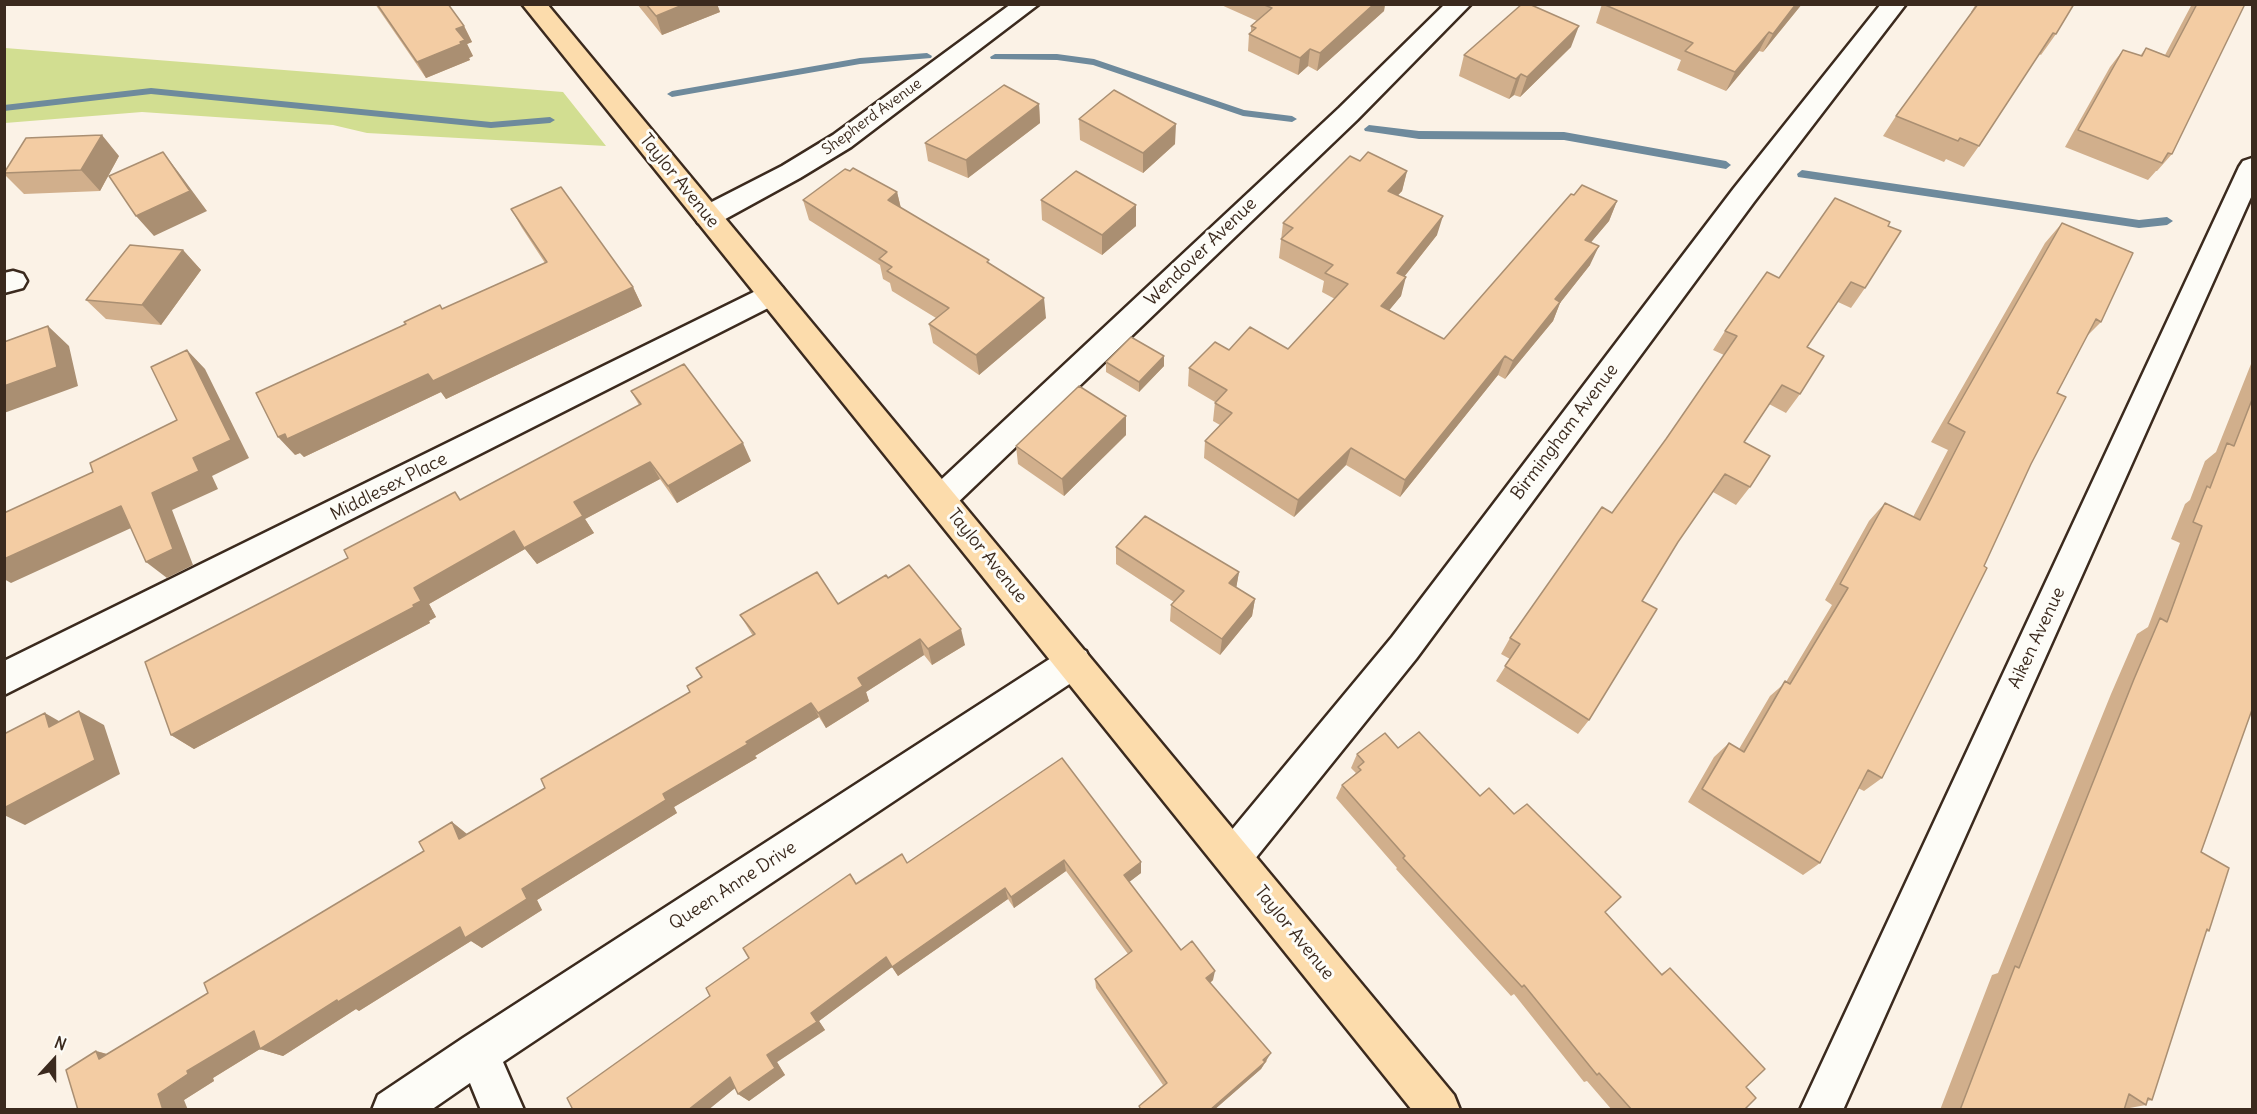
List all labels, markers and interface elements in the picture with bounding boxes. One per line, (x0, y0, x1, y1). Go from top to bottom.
street label: Shepherd Avenue (819, 75, 925, 159)
street label: Taylor Avenue (634, 130, 724, 232)
street label: Wendover Avenue (1141, 193, 1261, 311)
street label: Birmingham Avenue (1507, 360, 1623, 504)
street label: Middlesex Place (327, 448, 451, 526)
street label: Taylor Avenue (942, 505, 1032, 607)
street label: Aiken Avenue (2004, 584, 2070, 692)
street label: Queen Anne Drive (665, 837, 801, 935)
street label: Taylor Avenue (1249, 882, 1339, 984)
north arrow (24, 1030, 84, 1090)
text: N (52, 1032, 69, 1055)

